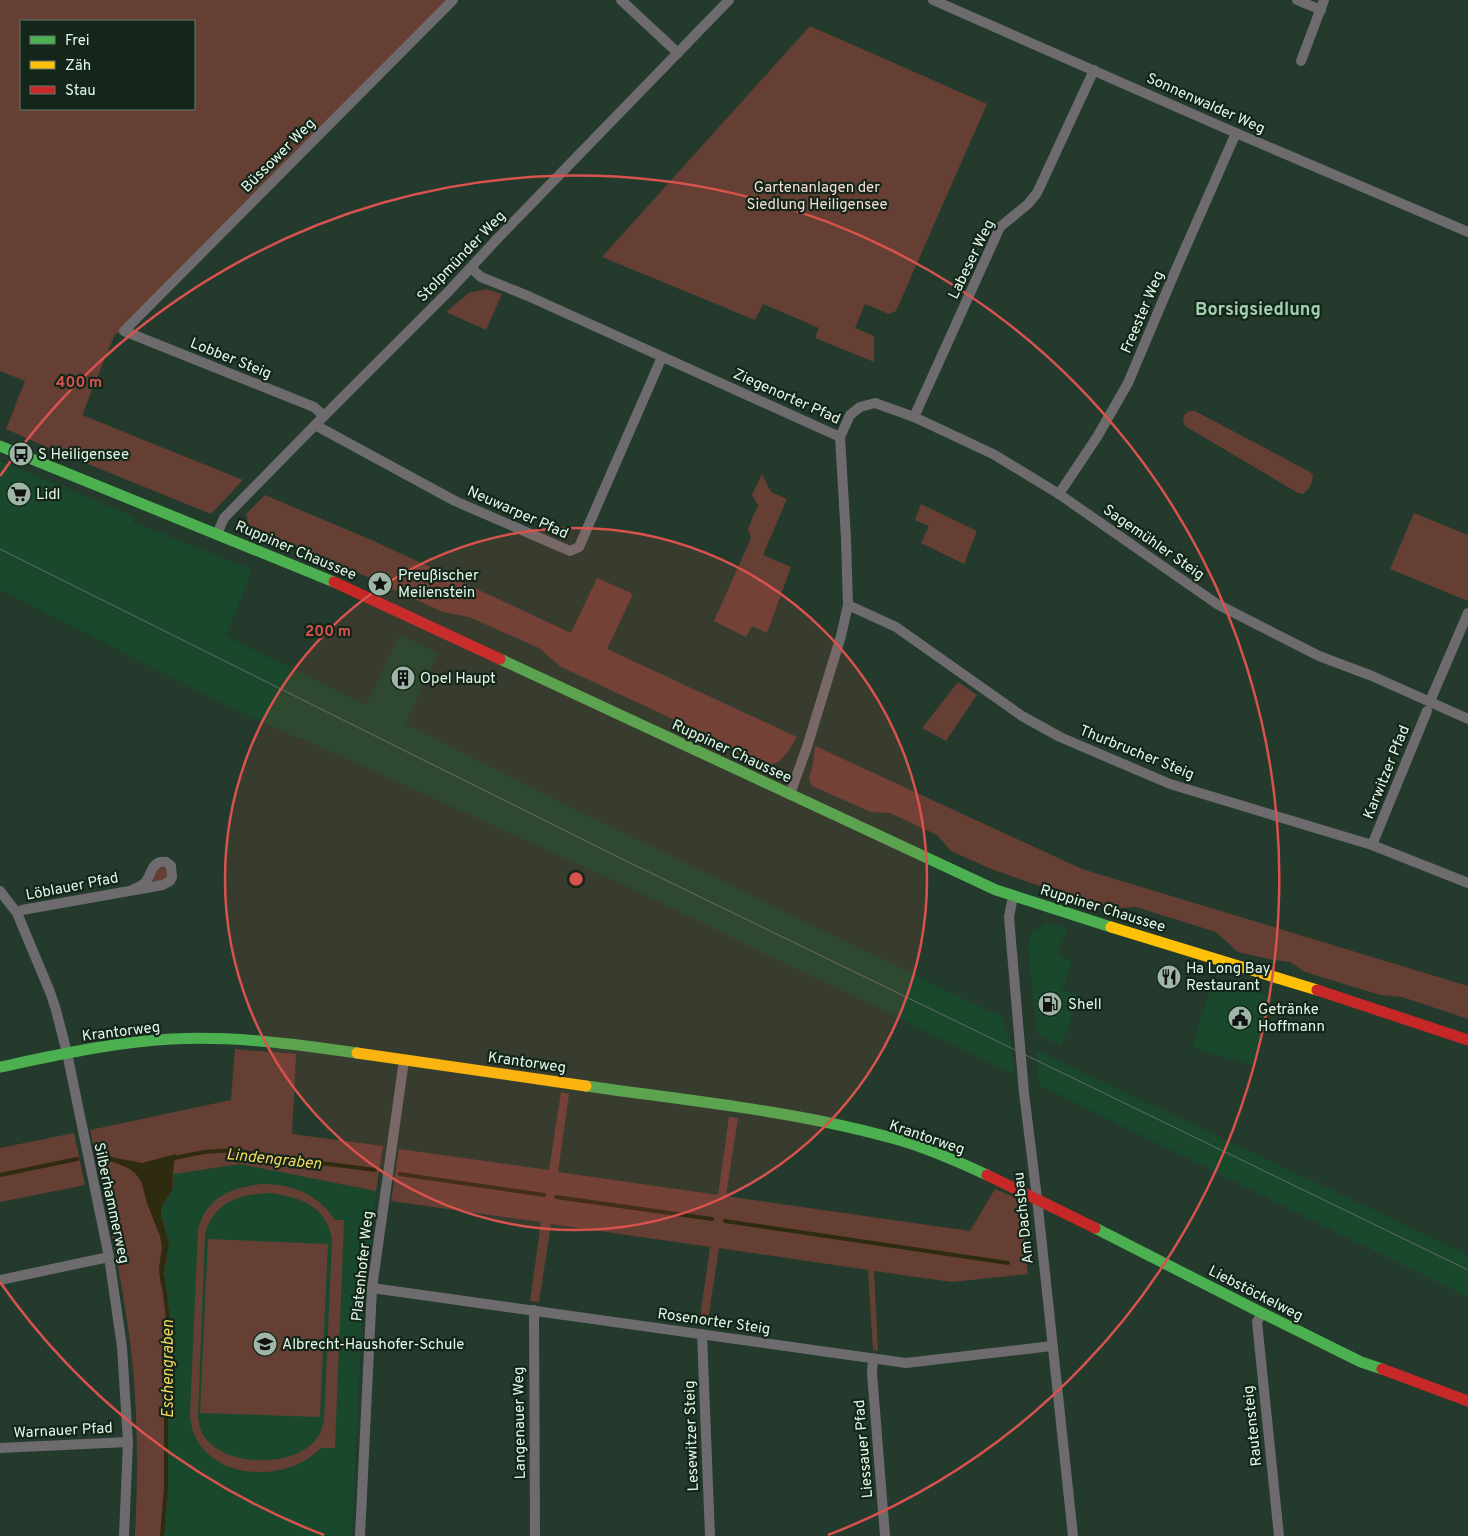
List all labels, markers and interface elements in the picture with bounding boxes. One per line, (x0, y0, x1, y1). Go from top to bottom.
legend (20, 20, 195, 110)
text: Frei (65, 32, 90, 51)
text: Zäh (65, 57, 91, 76)
street label: Sonnenwalder Weg (1143, 70, 1268, 139)
text: Stau (65, 82, 96, 101)
street label: Büssower Weg (238, 115, 320, 197)
park label: Gartenanlagen der Siedlung Heiligensee (746, 179, 888, 215)
street label: Stolpmünder Weg (414, 207, 510, 307)
street label: Labeser Weg (945, 217, 1000, 303)
street label: Freester Weg (1117, 268, 1169, 357)
district label: Borsigsiedlung (1195, 299, 1321, 322)
street label: Lobber Steig (187, 334, 274, 384)
street label: Ziegenorter Pfad (730, 365, 843, 430)
text: 400 m (56, 374, 102, 393)
bus stop icon: S Heiligensee (8, 441, 34, 467)
place label: S Heiligensee (38, 446, 129, 465)
supermarket icon: Lidl (6, 481, 32, 507)
street label: Neuwarper Pfad (464, 483, 571, 544)
place label: Lidl (36, 486, 61, 505)
street label: Sagemühler Steig (1099, 501, 1208, 585)
street label: Ruppiner Chaussee (232, 517, 359, 586)
place label: Preußischer Meilenstein (398, 567, 479, 603)
place icon: Preußischer Meilenstein (367, 571, 393, 597)
text: 200 m (305, 623, 351, 642)
building icon: Opel Haupt (390, 665, 416, 691)
place label: Opel Haupt (420, 670, 496, 689)
street label: Ruppiner Chaussee (668, 716, 794, 788)
street label: Thurbrucher Steig (1076, 722, 1197, 785)
street label: Karwitzer Pfad (1360, 723, 1415, 822)
street label: Löblauer Pfad (24, 869, 120, 906)
centre of rings (567, 870, 585, 888)
street label: Ruppiner Chaussee (1038, 881, 1168, 938)
place label: Ha Long Bay Restaurant (1186, 960, 1271, 996)
restaurant icon: Ha Long Bay Restaurant (1156, 964, 1182, 990)
fuel station icon: Shell (1037, 991, 1063, 1017)
place label: Shell (1068, 996, 1102, 1015)
place label: Getränke Hoffmann (1258, 1001, 1325, 1037)
public building icon: Getränke Hoffmann (1227, 1005, 1253, 1031)
street label: Krantorweg (81, 1018, 161, 1047)
street label: Krantorweg (486, 1049, 567, 1078)
street label: Krantorweg (886, 1117, 967, 1160)
street label: Silberhammerweg (88, 1141, 133, 1266)
water label: Lindengraben (225, 1145, 323, 1175)
street label: Am Dachsbau (1010, 1171, 1039, 1265)
street label: Platenhofer Weg (348, 1210, 379, 1322)
street label: Liebstöckelweg (1205, 1262, 1306, 1326)
street label: Rosenorter Steig (656, 1305, 771, 1340)
water label: Eschengraben (159, 1320, 179, 1418)
school or university icon: Albrecht-Haushofer-Schule (252, 1331, 278, 1357)
place label: Albrecht-Haushofer-Schule (282, 1336, 464, 1355)
street label: Langenauer Weg (510, 1366, 531, 1480)
street label: Lesewitzer Steig (681, 1380, 704, 1492)
street label: Rautensteig (1240, 1385, 1267, 1467)
street label: Liessauer Pfad (851, 1399, 878, 1499)
street label: Warnauer Pfad (13, 1419, 113, 1444)

